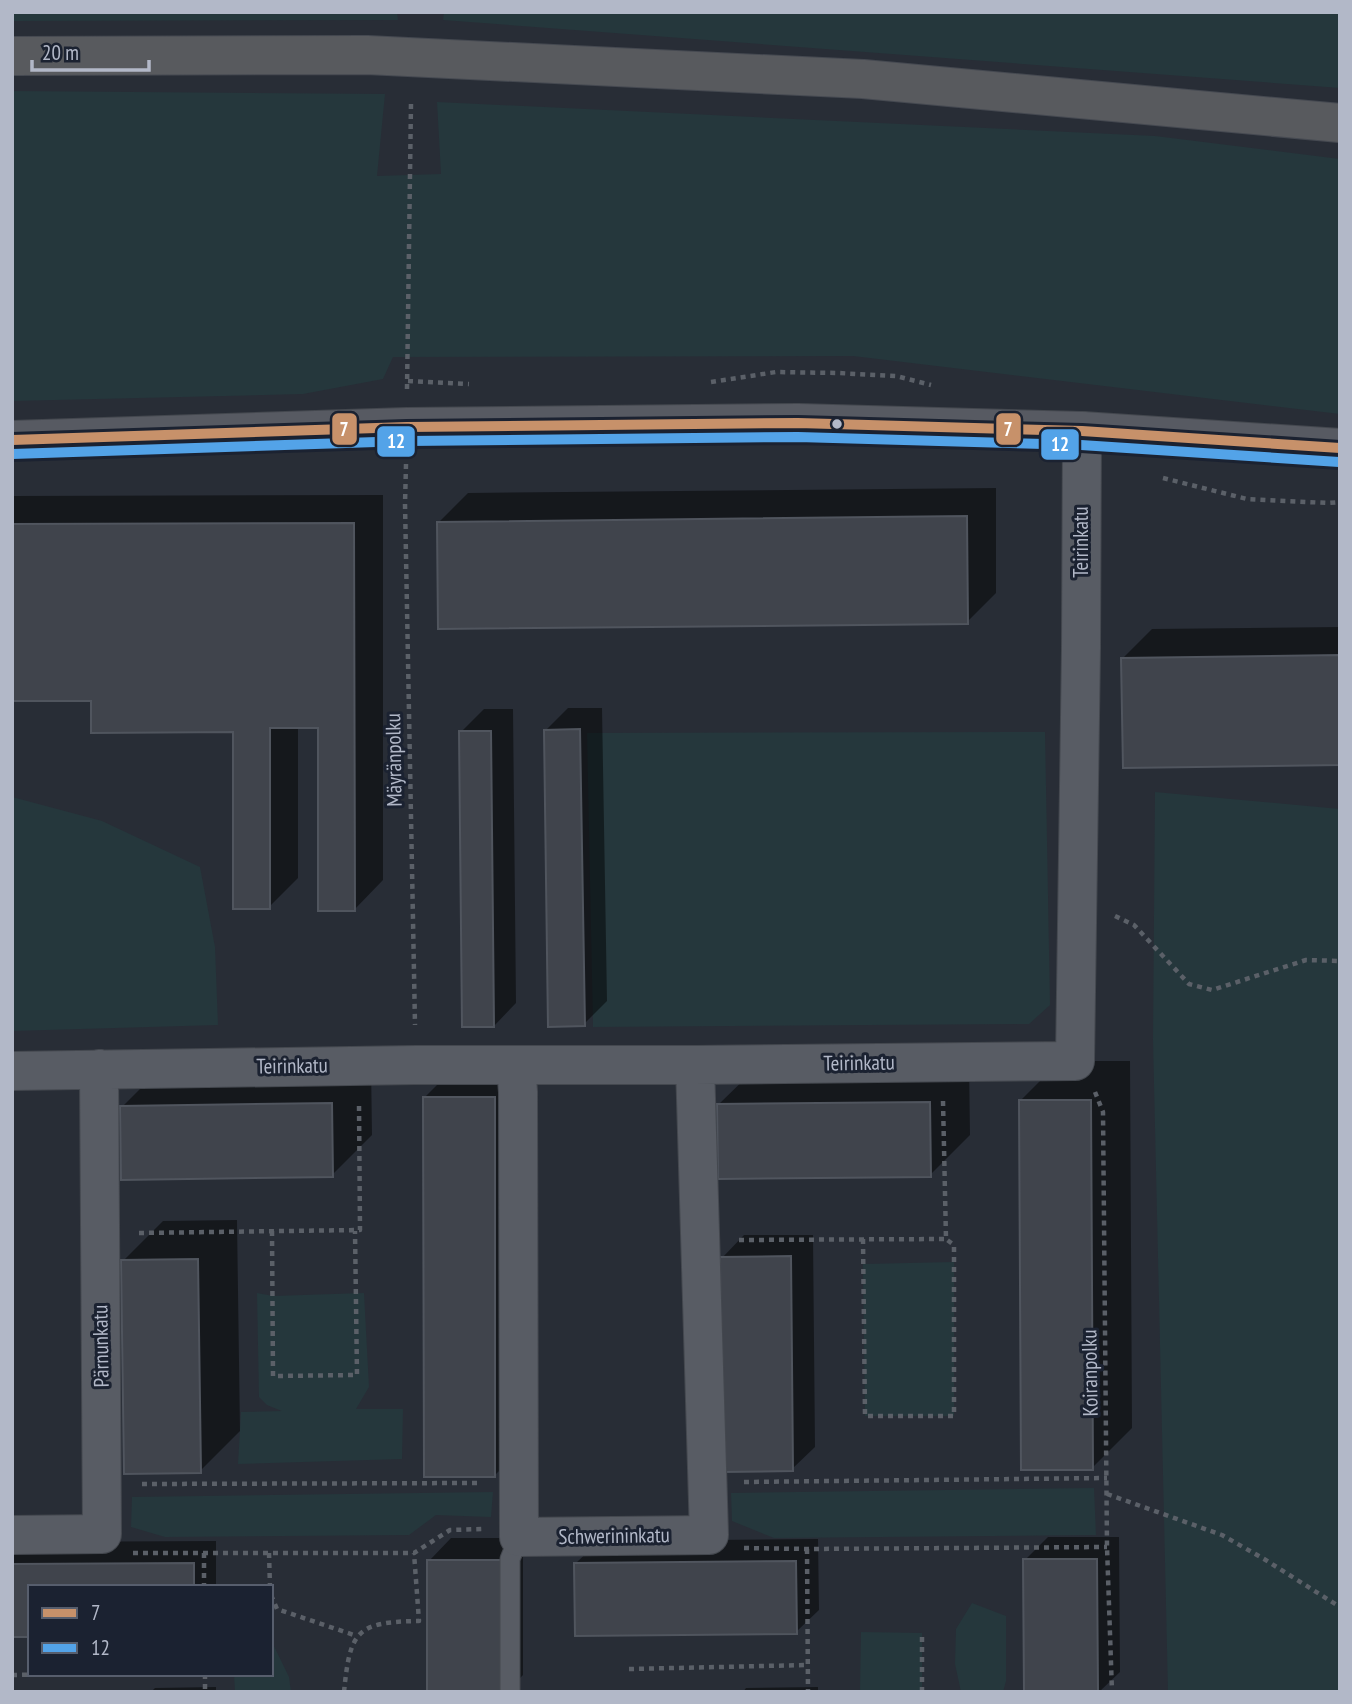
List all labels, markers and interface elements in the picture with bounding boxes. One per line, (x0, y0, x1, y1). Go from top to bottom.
scale bar (32, 28, 149, 72)
text: 20 m (42, 39, 79, 66)
line badge: 7 (331, 412, 358, 446)
line badge: 7 (995, 412, 1022, 446)
text: 7 (339, 417, 349, 441)
unlabelled marker (830, 417, 844, 431)
text: 7 (1003, 417, 1013, 441)
line badge: 12 (376, 425, 416, 458)
line badge: 12 (1040, 428, 1080, 461)
text: 12 (387, 429, 405, 453)
text: 12 (1051, 432, 1069, 456)
street label: Teirinkatu (1067, 506, 1094, 578)
street label: Mäyränpolku (379, 713, 408, 807)
street label: Teirinkatu (823, 1048, 895, 1077)
street label: Teirinkatu (256, 1051, 328, 1080)
street label: Pärnunkatu (86, 1304, 115, 1388)
street label: Koiranpolku (1075, 1329, 1104, 1417)
street label: Schwerininkatu (558, 1521, 670, 1550)
legend (28, 1585, 273, 1676)
text: 7 (91, 1599, 100, 1626)
text: 12 (91, 1634, 110, 1661)

